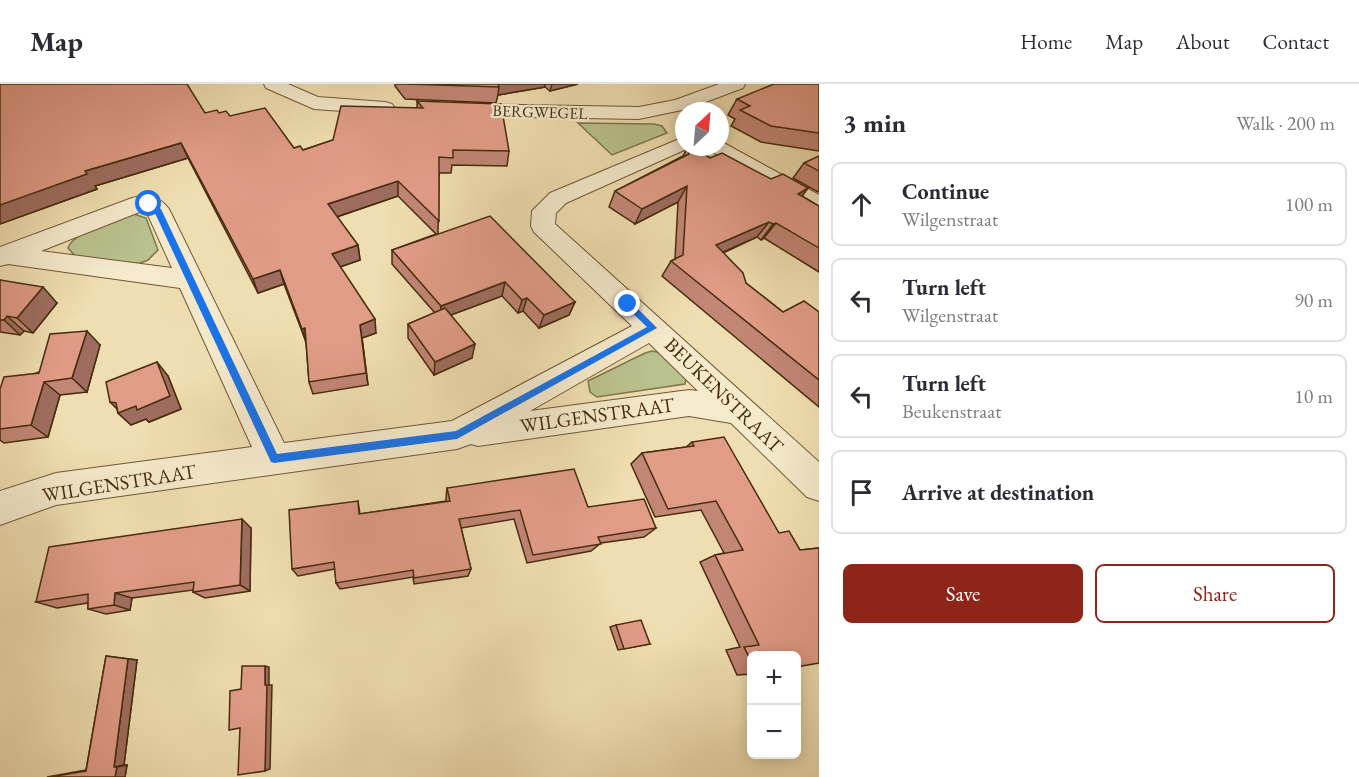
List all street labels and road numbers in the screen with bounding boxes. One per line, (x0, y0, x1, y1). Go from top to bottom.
street label: BERGWEGEL (492, 100, 589, 124)
street label: BEUKENSTRAAT (659, 332, 789, 459)
street label: WILGENSTRAAT (518, 391, 676, 439)
street label: WILGENSTRAAT (40, 458, 198, 508)

